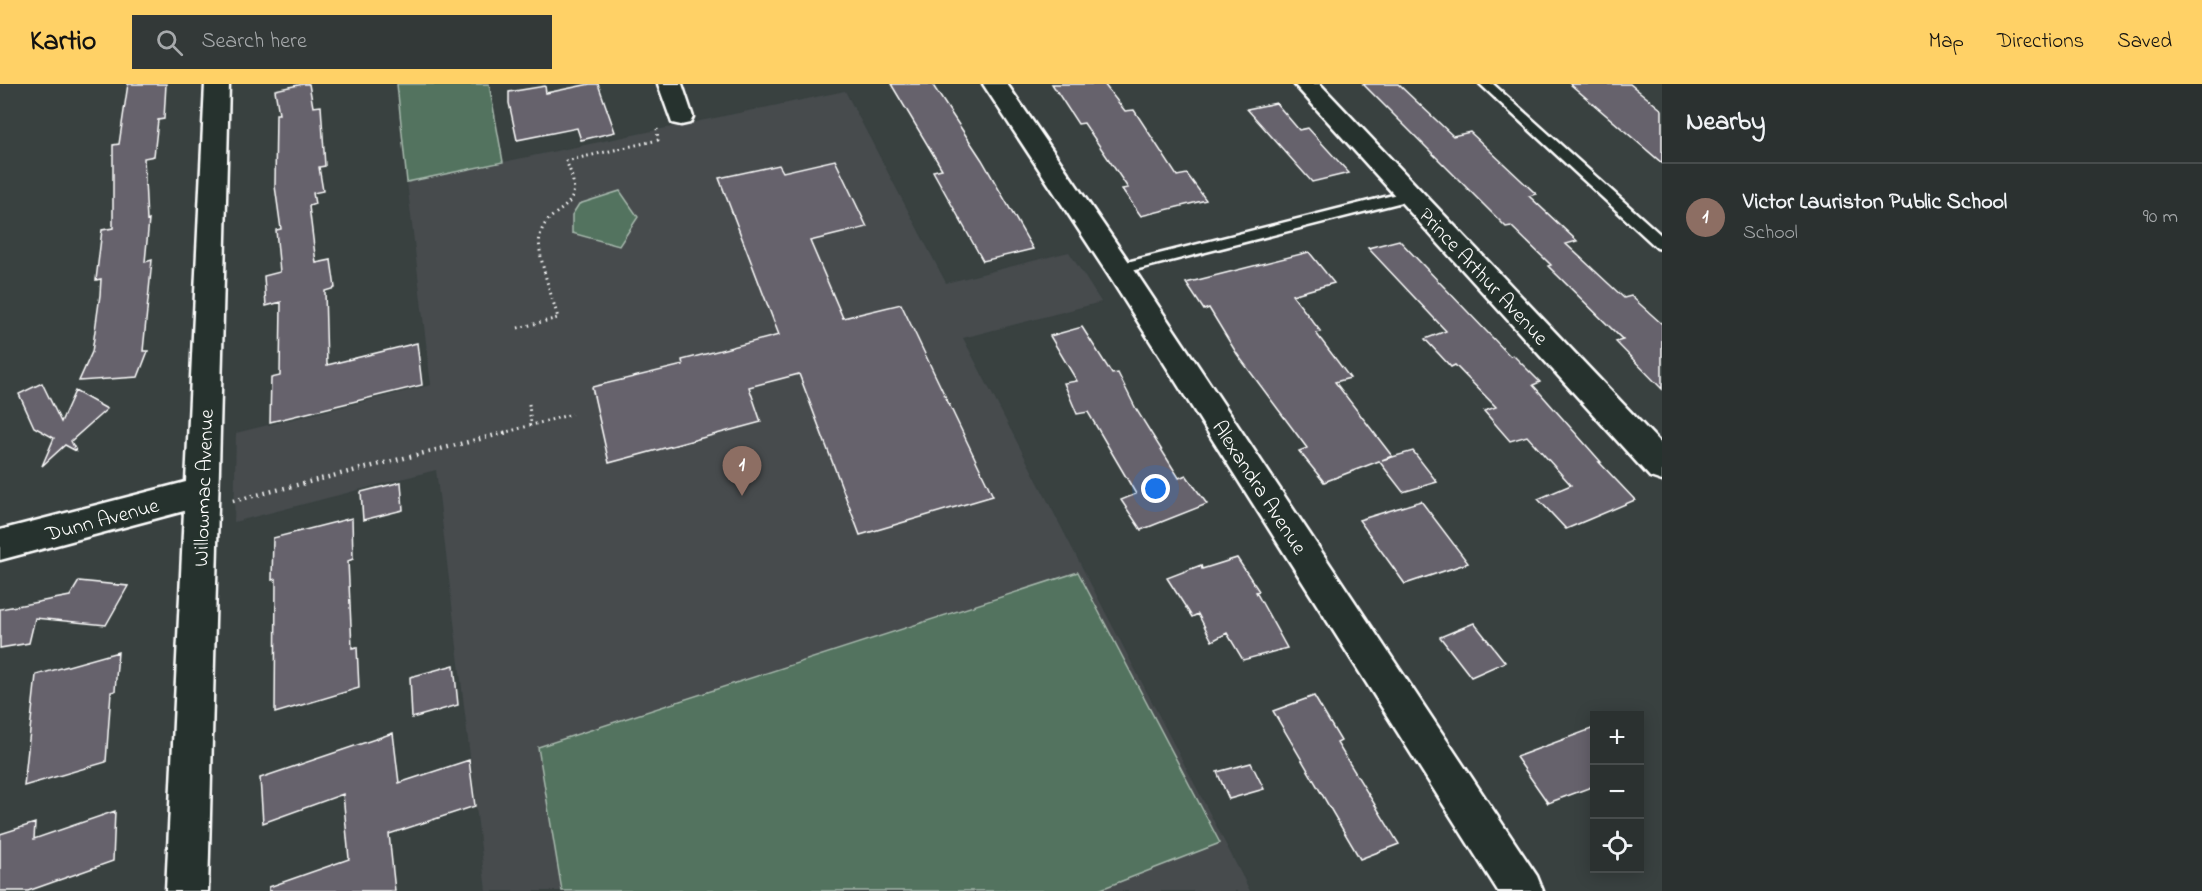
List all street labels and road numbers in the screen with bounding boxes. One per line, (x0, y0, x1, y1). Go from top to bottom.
street label: Prince Arthur Avenue (1411, 202, 1555, 353)
street label: Willowmac Avenue (187, 408, 223, 567)
street label: Alexandra Avenue (1204, 415, 1313, 562)
street label: Dunn Avenue (42, 491, 163, 551)

